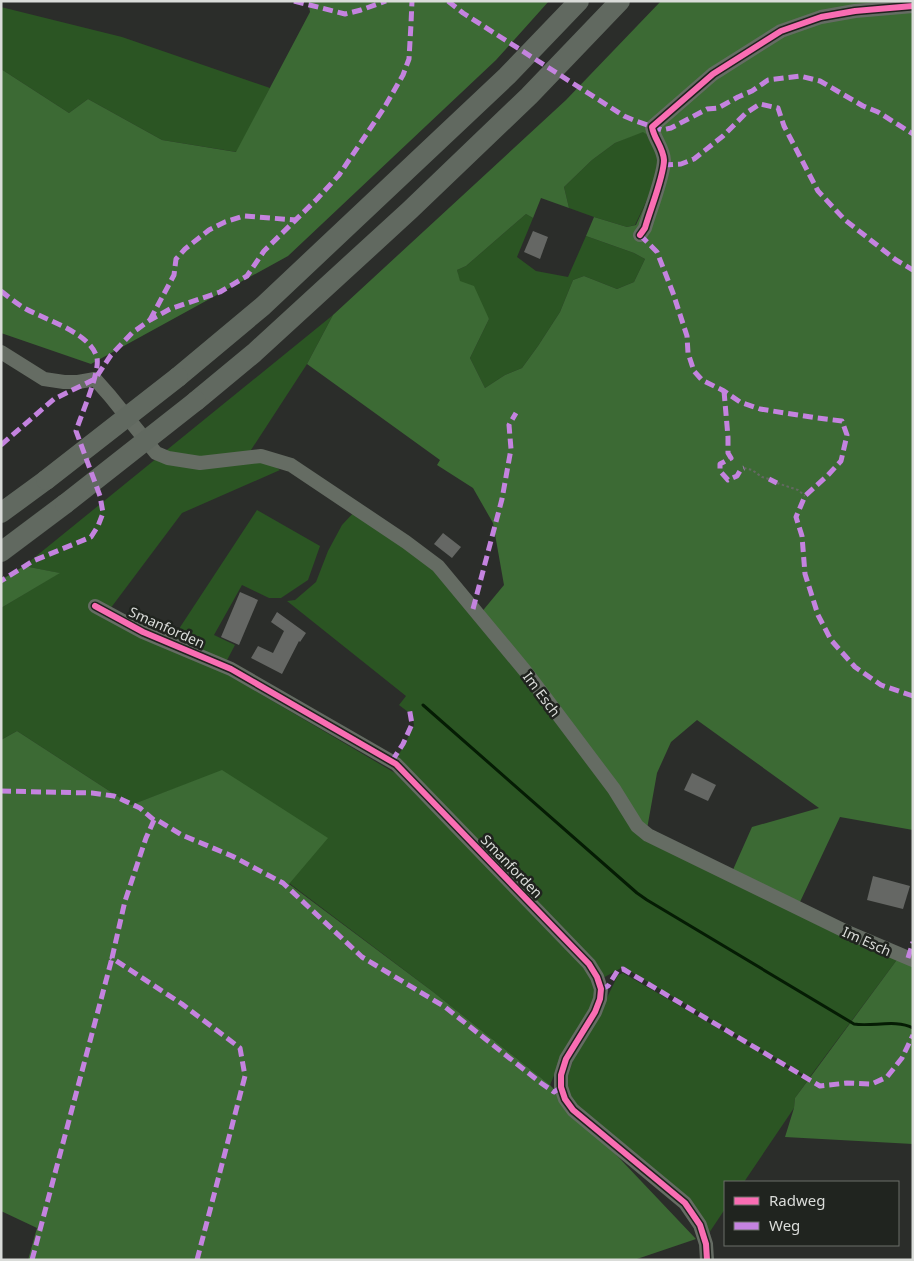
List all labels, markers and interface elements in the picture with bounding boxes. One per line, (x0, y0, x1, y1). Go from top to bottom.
street label: Smanforden (126, 602, 208, 652)
street label: Im Esch (519, 668, 565, 720)
street label: Smanforden (477, 830, 547, 902)
street label: Im Esch (840, 922, 894, 960)
legend (724, 1181, 899, 1246)
text: Radweg (769, 1190, 825, 1210)
text: Weg (769, 1215, 800, 1235)

